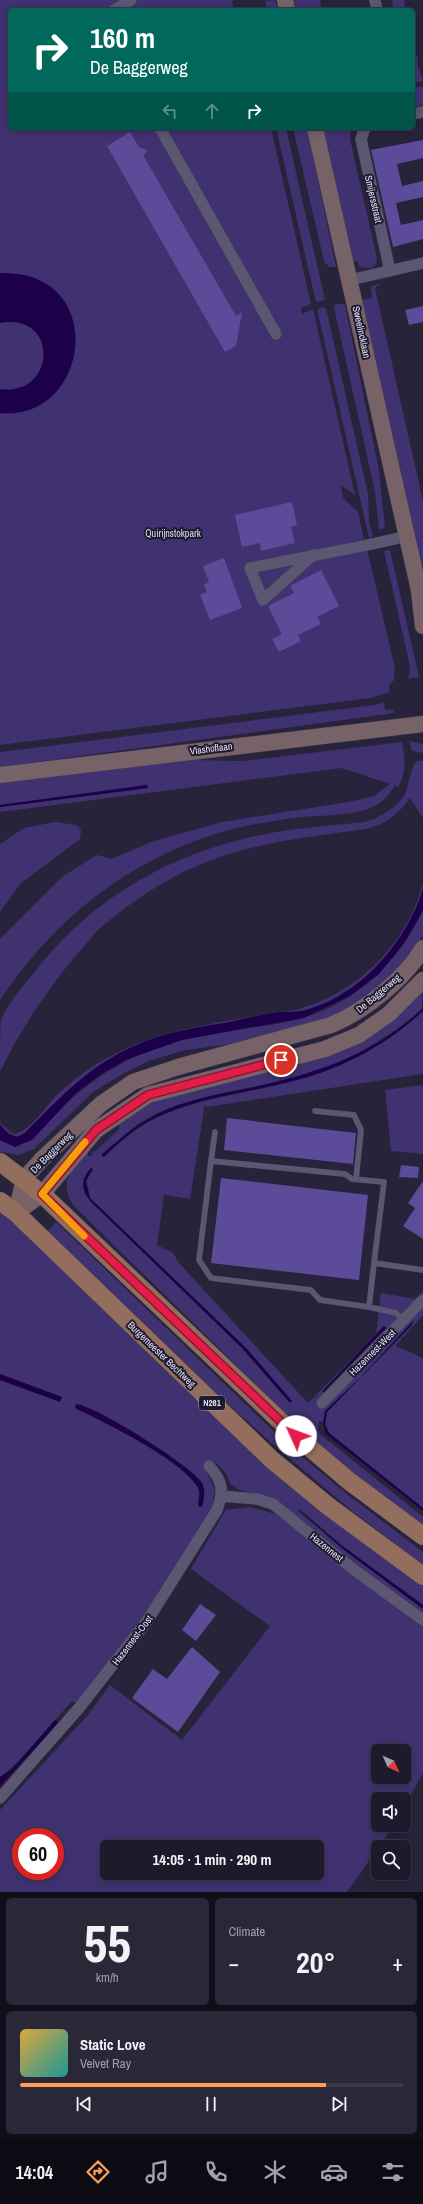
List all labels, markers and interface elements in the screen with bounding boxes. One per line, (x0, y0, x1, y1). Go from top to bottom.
text: 160 m (90, 19, 155, 57)
icon: right (24, 24, 76, 76)
text: De Baggerweg (90, 55, 188, 80)
icon: left (159, 100, 181, 122)
icon: ahead (201, 100, 223, 122)
icon: right (243, 100, 265, 122)
street label: Smijersstraat (362, 174, 385, 225)
street label: Sweelincklaan (350, 305, 373, 359)
park label: Quirijnstokpark (145, 527, 202, 540)
street label: Vlashoflaan (189, 739, 233, 758)
street label: De Baggerweg (353, 971, 404, 1016)
pin (264, 1043, 298, 1077)
icon: arrive (270, 1049, 292, 1071)
street label: De Baggerweg (28, 1128, 75, 1176)
street label: Burgemeester Bechtweg (125, 1318, 199, 1391)
street label: Hazennest-West (346, 1326, 399, 1378)
road number: N261 (199, 1396, 225, 1410)
position arrow (275, 1415, 317, 1457)
street label: Hazennest (307, 1530, 347, 1565)
street label: Hazennest-Oost (109, 1612, 156, 1668)
north arrow (371, 1744, 411, 1784)
map controls (371, 1744, 411, 1880)
button: sound (371, 1792, 411, 1832)
speed limit sign: 60 (12, 1828, 64, 1880)
button: search (371, 1840, 411, 1880)
text: 14:05 · 1 min · 290 m (153, 1849, 271, 1870)
text: 55 (84, 1908, 131, 1978)
text: Climate (229, 1923, 265, 1940)
text: 20° (296, 1942, 335, 1982)
text: − (229, 1948, 239, 1978)
text: + (392, 1948, 403, 1978)
text: km/h (96, 1969, 119, 1986)
text: Static Love (80, 2034, 146, 2055)
text: Velvet Ray (80, 2055, 131, 2072)
icon: previous (73, 2093, 95, 2115)
icon: pause (200, 2093, 222, 2115)
icon: next (328, 2093, 350, 2115)
icon: directions (84, 2158, 112, 2186)
icon: music (143, 2158, 171, 2186)
icon: phone (202, 2158, 230, 2186)
icon: climate (261, 2158, 289, 2186)
icon: car (320, 2158, 348, 2186)
icon: filters (379, 2158, 407, 2186)
text: 14:04 (16, 2160, 53, 2185)

